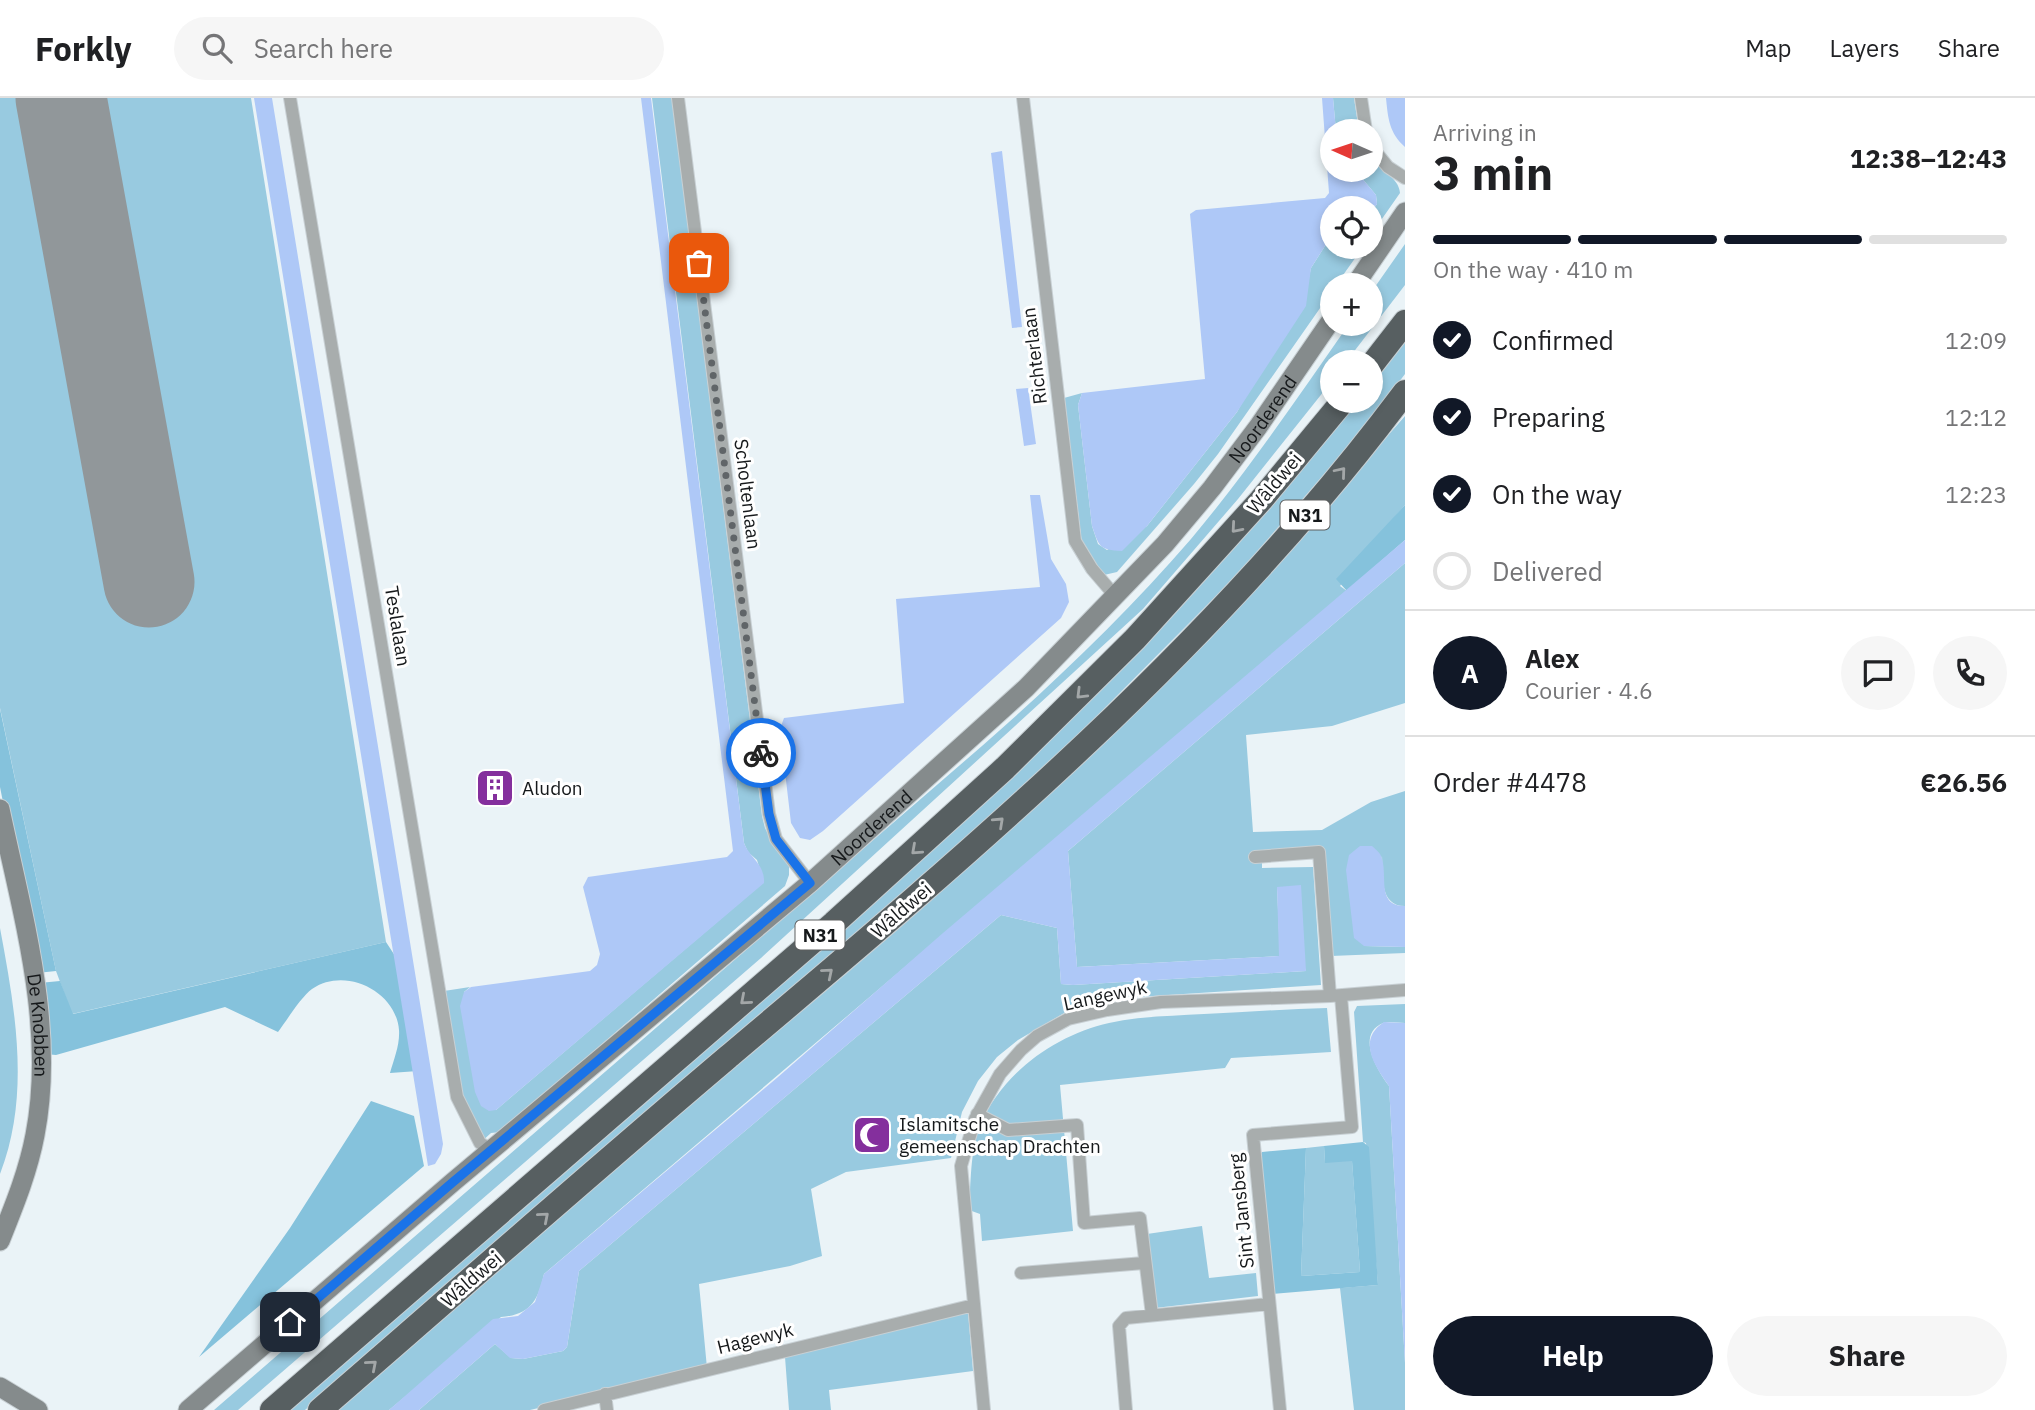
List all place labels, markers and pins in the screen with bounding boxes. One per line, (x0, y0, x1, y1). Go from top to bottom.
pin (669, 233, 729, 293)
building icon: Aludon (474, 767, 516, 809)
place label: Aludon (522, 776, 583, 800)
place label: Islamitsche gemeenschap Drachten (899, 1112, 1101, 1158)
mosque icon: Islamitsche gemeenschap Drachten (851, 1114, 893, 1156)
pin (260, 1292, 320, 1352)

